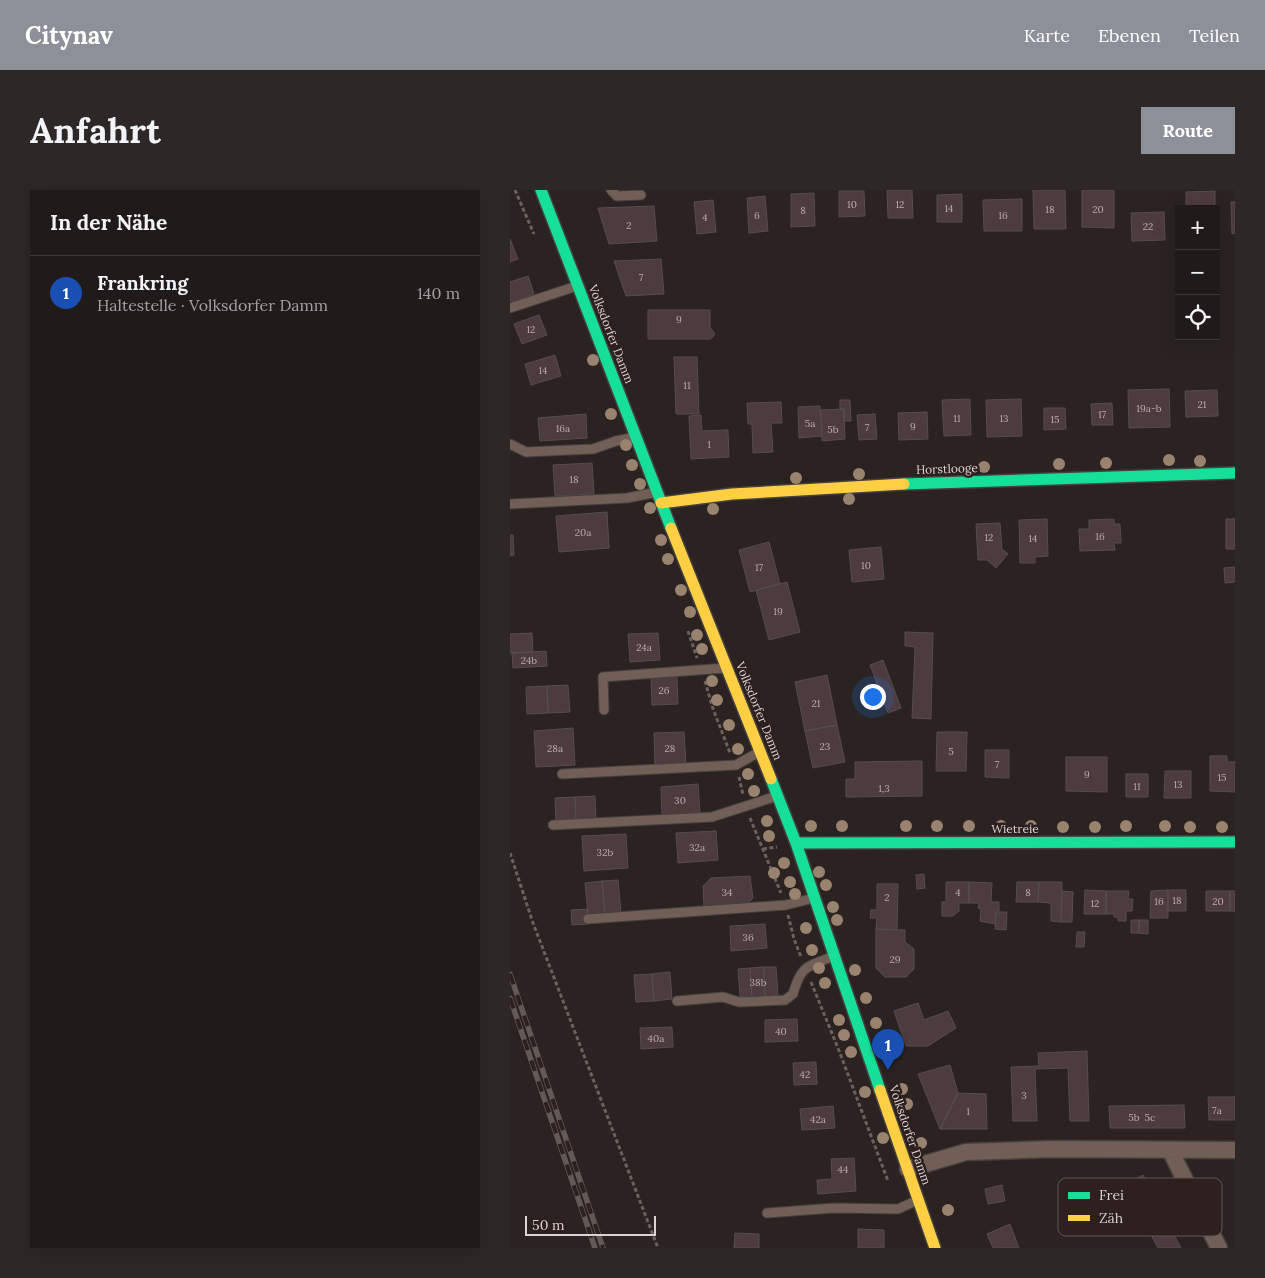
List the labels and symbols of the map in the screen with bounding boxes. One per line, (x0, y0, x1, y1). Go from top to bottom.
house number: 10 (847, 198, 857, 211)
house number: 12 (895, 198, 905, 211)
house number: 14 (944, 202, 954, 215)
house number: 18 (1045, 203, 1055, 216)
house number: 20 (1092, 203, 1104, 216)
house number: 8 (800, 204, 806, 217)
house number: 6 (754, 209, 760, 222)
house number: 16 (998, 209, 1008, 222)
house number: 4 (702, 211, 708, 224)
house number: 2 (626, 219, 632, 232)
house number: 22 (1143, 220, 1153, 233)
house number: 7 (639, 271, 644, 284)
street label: Volksdorfer Damm (585, 281, 637, 386)
house number: 9 (676, 313, 682, 326)
house number: 12 (526, 323, 536, 336)
house number: 14 (538, 364, 548, 377)
house number: 11 (683, 379, 691, 392)
house number: 21 (1197, 398, 1207, 411)
house number: 19a-b (1136, 402, 1162, 415)
house number: 17 (1098, 408, 1107, 421)
house number: 11 (953, 412, 961, 425)
house number: 13 (999, 412, 1009, 425)
house number: 15 (1050, 413, 1060, 426)
house number: 5a (805, 417, 815, 430)
house number: 9 (910, 420, 916, 433)
house number: 7 (865, 421, 870, 434)
house number: 16a (556, 422, 570, 435)
house number: 5b (827, 423, 839, 436)
house number: 1 (707, 438, 711, 451)
street label: Horstlooge (916, 460, 979, 477)
house number: 18 (569, 473, 579, 486)
house number: 20a (575, 526, 591, 539)
house number: 16 (1095, 530, 1105, 543)
house number: 12 (984, 531, 994, 544)
house number: 14 (1028, 532, 1038, 545)
house number: 10 (861, 559, 871, 572)
house number: 17 (755, 561, 764, 574)
house number: 19 (773, 605, 783, 618)
house number: 24a (636, 641, 652, 654)
house number: 24b (521, 654, 537, 667)
street label: Volksdorfer Damm (733, 659, 786, 762)
house number: 26 (658, 684, 670, 697)
your location (860, 684, 886, 710)
house number: 21 (811, 697, 821, 710)
house number: 23 (820, 740, 831, 753)
house number: 28a (547, 742, 563, 755)
house number: 28 (665, 742, 676, 755)
house number: 5 (948, 745, 954, 758)
house number: 7 (995, 758, 1000, 771)
house number: 9 (1084, 768, 1090, 781)
house number: 15 (1217, 771, 1227, 784)
house number: 13 (1173, 778, 1183, 791)
house number: 11 (1133, 780, 1141, 793)
house number: 1,3 (878, 782, 890, 795)
house number: 30 (674, 794, 686, 807)
street label: Wietreie (991, 821, 1039, 836)
house number: 32a (689, 841, 705, 854)
house number: 32b (597, 846, 614, 859)
house number: 34 (722, 886, 733, 899)
house number: 4 (955, 886, 961, 899)
house number: 8 (1025, 886, 1031, 899)
house number: 2 (884, 891, 890, 904)
house number: 18 (1172, 894, 1182, 907)
house number: 16 (1154, 895, 1164, 908)
house number: 20 (1212, 895, 1224, 908)
house number: 12 (1090, 897, 1100, 910)
house number: 36 (742, 931, 754, 944)
house number: 29 (889, 953, 901, 966)
house number: 38b (749, 976, 767, 989)
house number: 40 (775, 1025, 787, 1038)
pin: 1 (872, 1029, 904, 1070)
house number: 40a (648, 1032, 664, 1045)
house number: 42 (800, 1068, 810, 1081)
street label: Volksdorfer Damm (886, 1082, 935, 1187)
house number: 3 (1021, 1089, 1027, 1102)
house number: 7a (1212, 1104, 1222, 1117)
house number: 1 (966, 1105, 970, 1118)
house number: 5b (1128, 1111, 1140, 1124)
house number: 5c (1145, 1111, 1155, 1124)
house number: 42a (810, 1113, 826, 1126)
house number: 44 (838, 1163, 849, 1176)
legend (1058, 1178, 1222, 1236)
text: Frei (1099, 1186, 1124, 1204)
text: Zäh (1099, 1209, 1123, 1227)
scale bar (525, 1213, 656, 1236)

